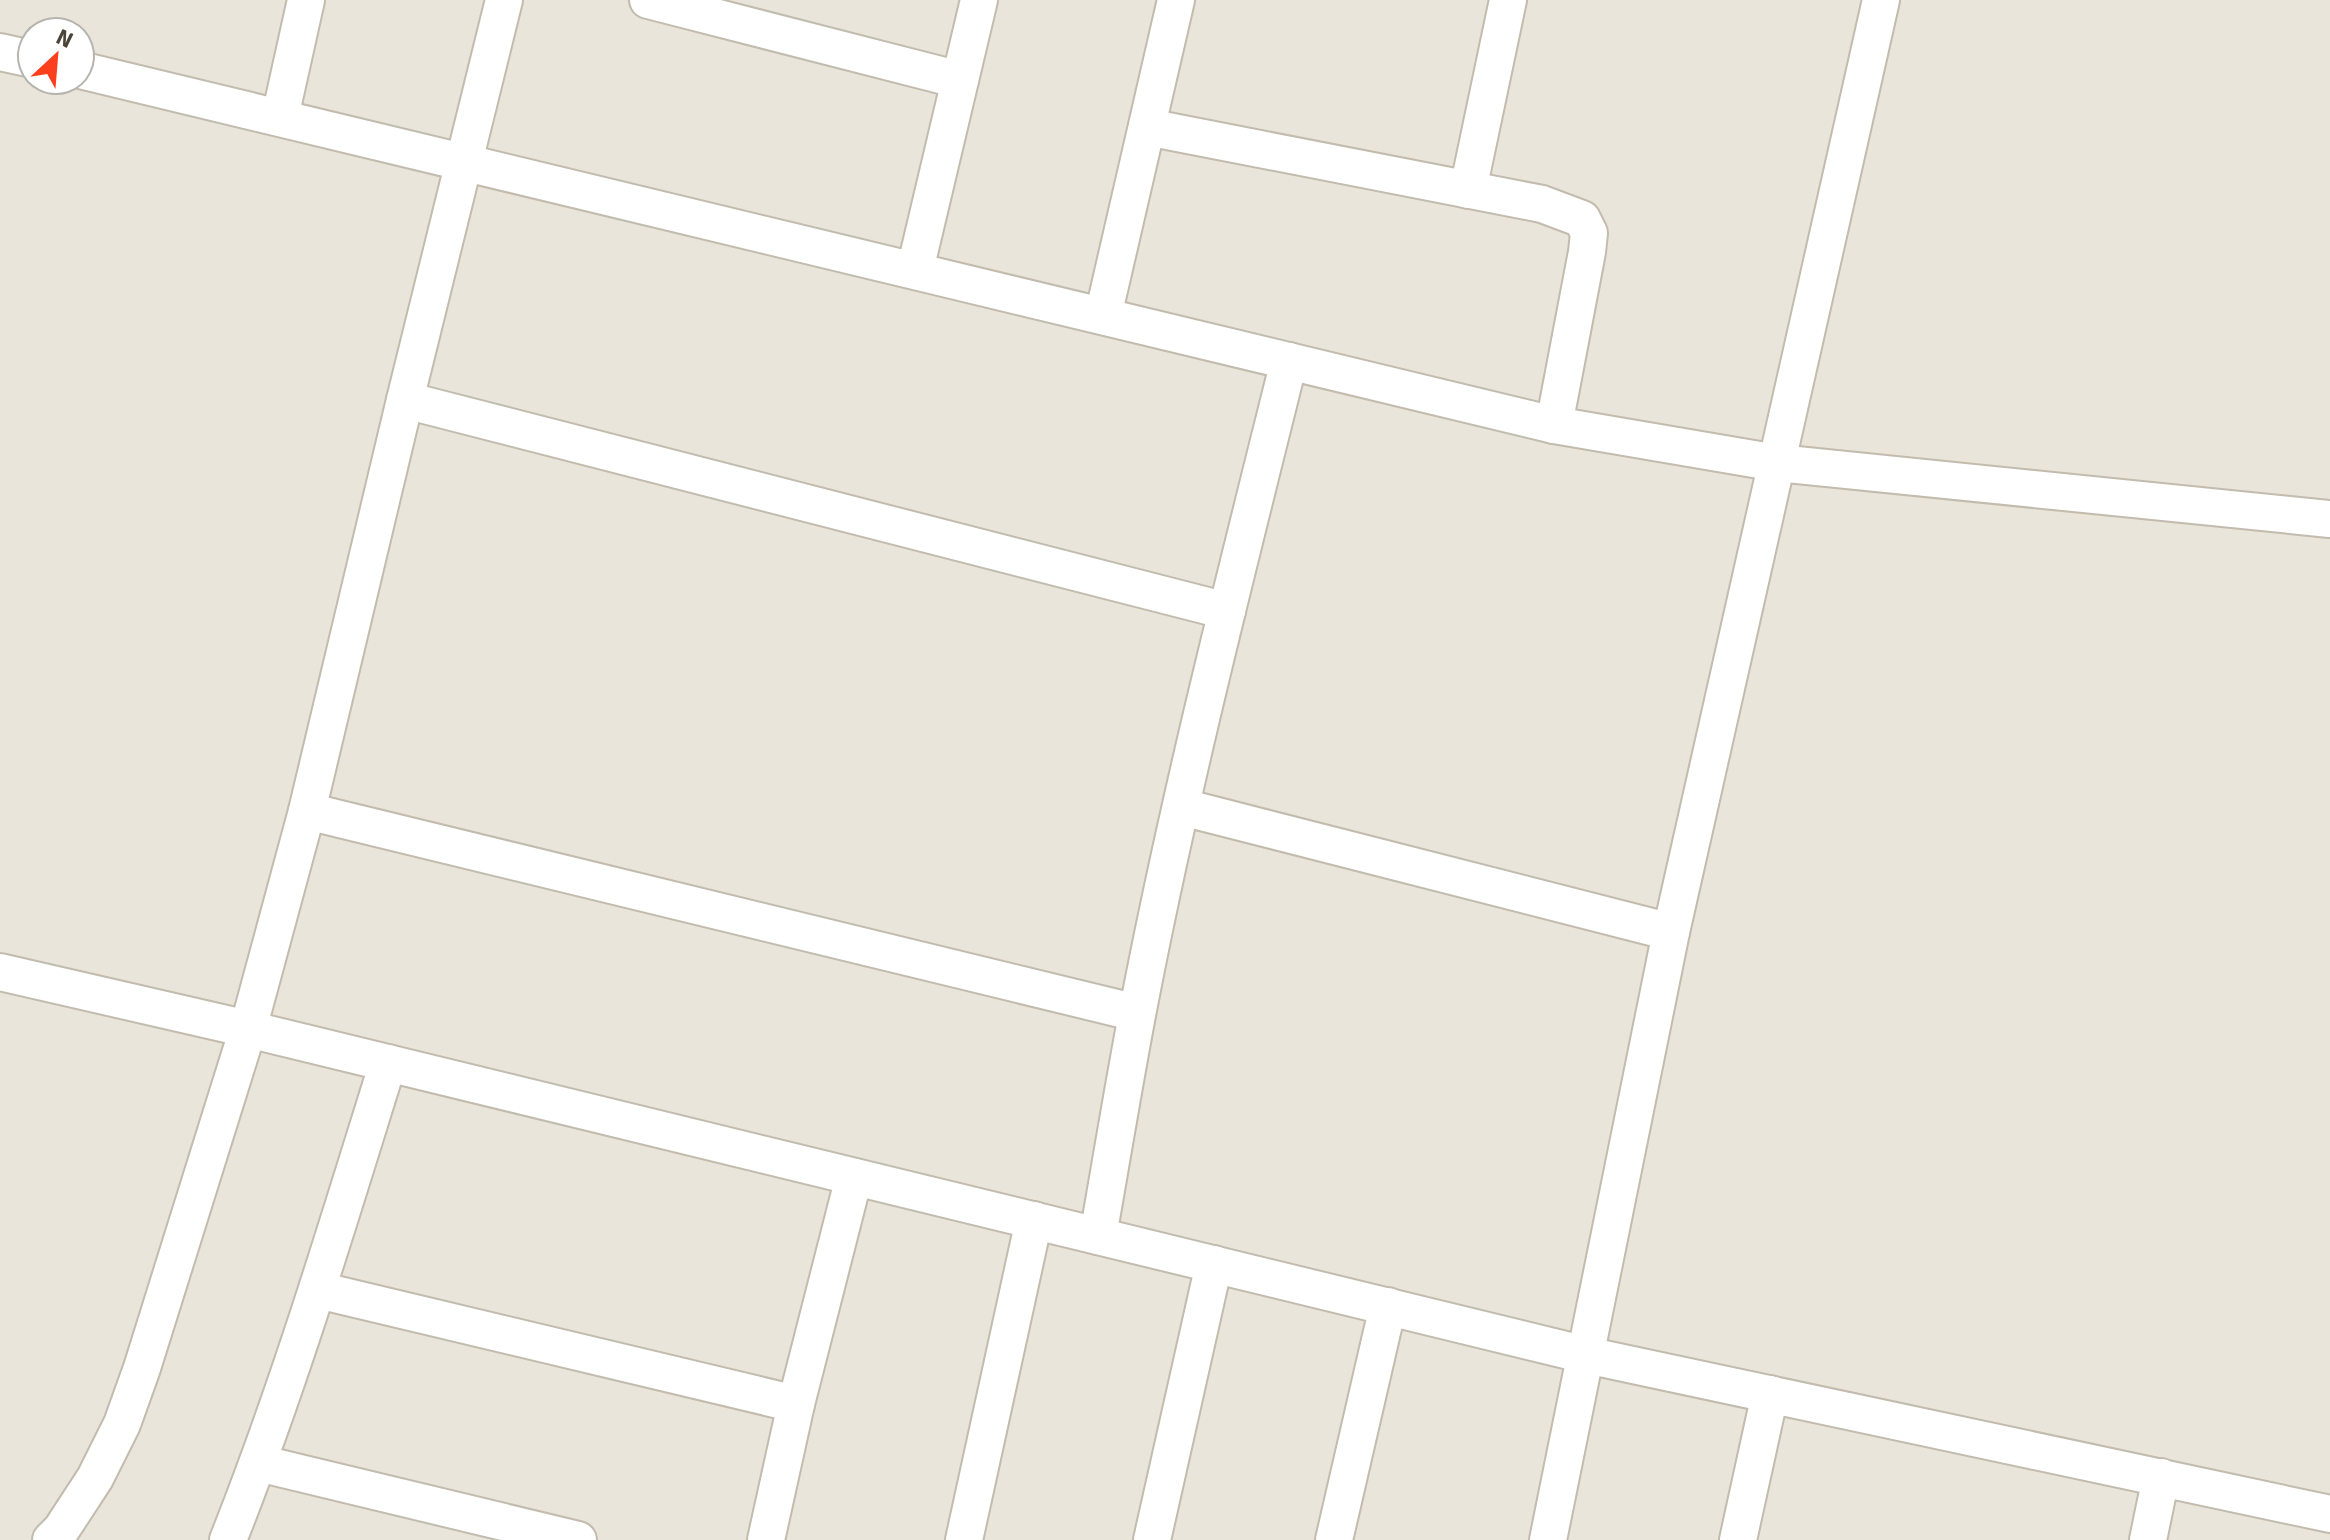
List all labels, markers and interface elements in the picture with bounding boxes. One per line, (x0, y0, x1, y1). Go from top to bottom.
north arrow (16, 16, 96, 96)
text: N (52, 23, 77, 54)

